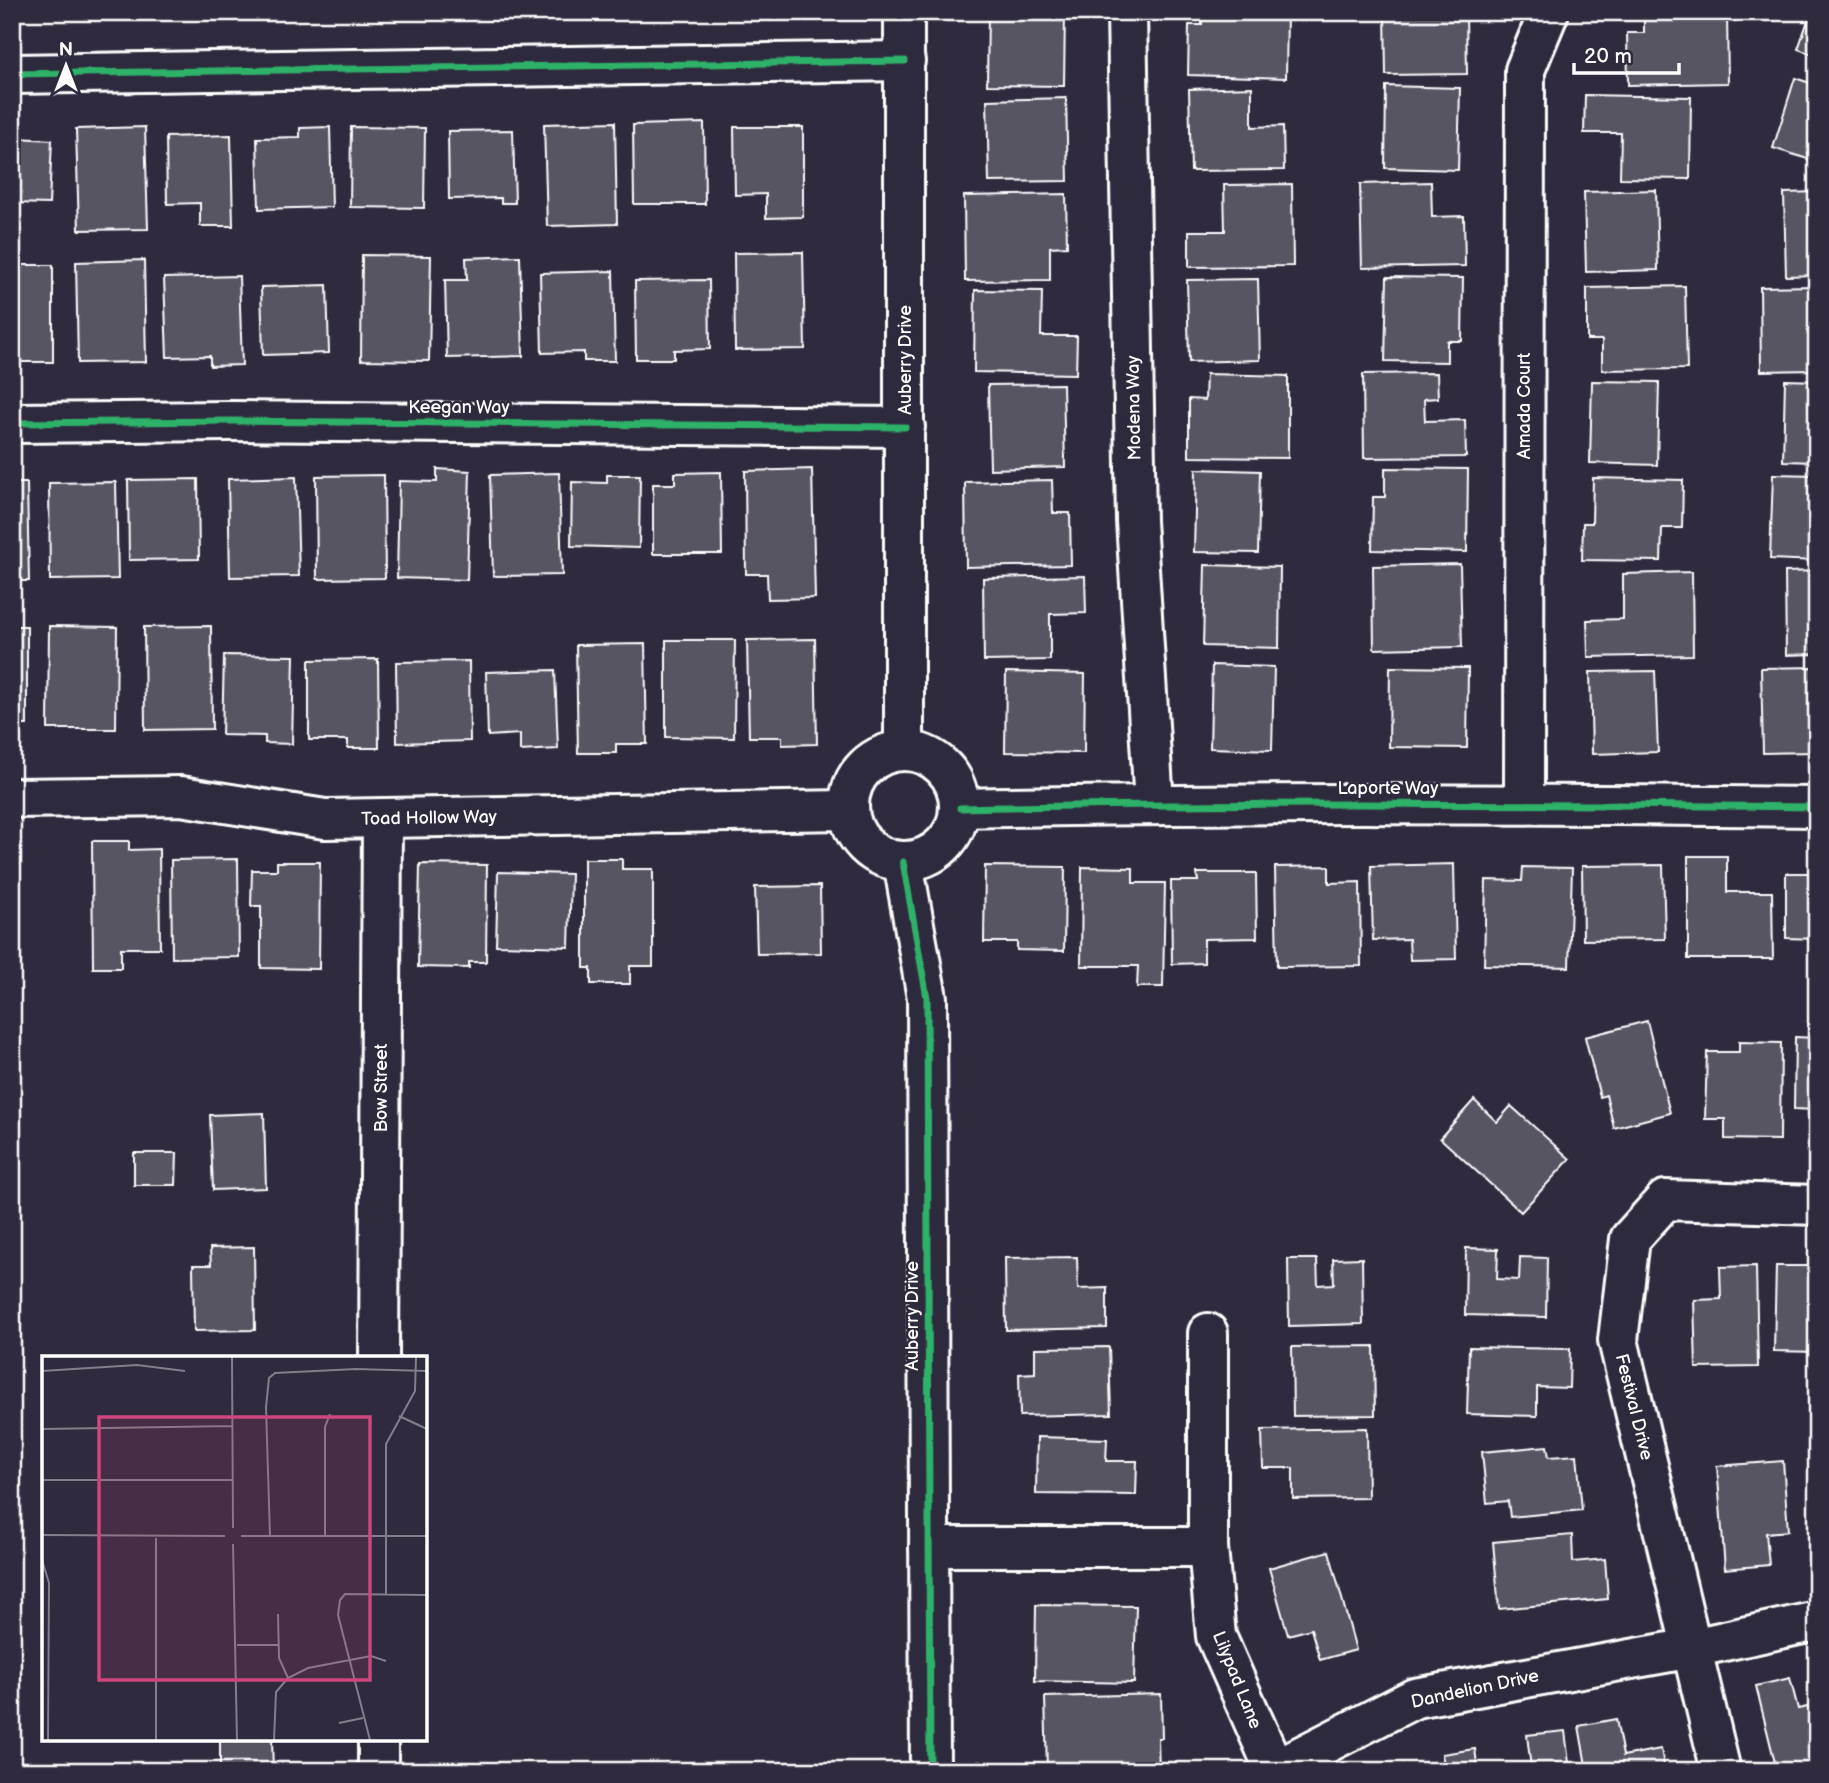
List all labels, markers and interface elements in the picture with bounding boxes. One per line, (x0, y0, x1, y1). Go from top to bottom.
north arrow (32, 32, 102, 102)
scale bar (1574, 32, 1678, 76)
text: N (59, 39, 73, 62)
text: 20 m (1584, 44, 1632, 69)
street label: Auberry Drive (895, 305, 916, 415)
street label: Amada Court (1514, 352, 1535, 459)
street label: Modena Way (1123, 354, 1145, 461)
street label: Keegan Way (408, 397, 511, 418)
street label: Laporte Way (1338, 778, 1439, 799)
street label: Toad Hollow Way (361, 806, 498, 830)
street label: Bow Street (371, 1043, 392, 1132)
street label: Auberry Drive (902, 1261, 923, 1371)
street label: Festival Drive (1611, 1352, 1657, 1463)
inset map (42, 1356, 427, 1741)
street label: Lilypad Lane (1208, 1628, 1266, 1732)
street label: Dandelion Drive (1409, 1665, 1541, 1713)

